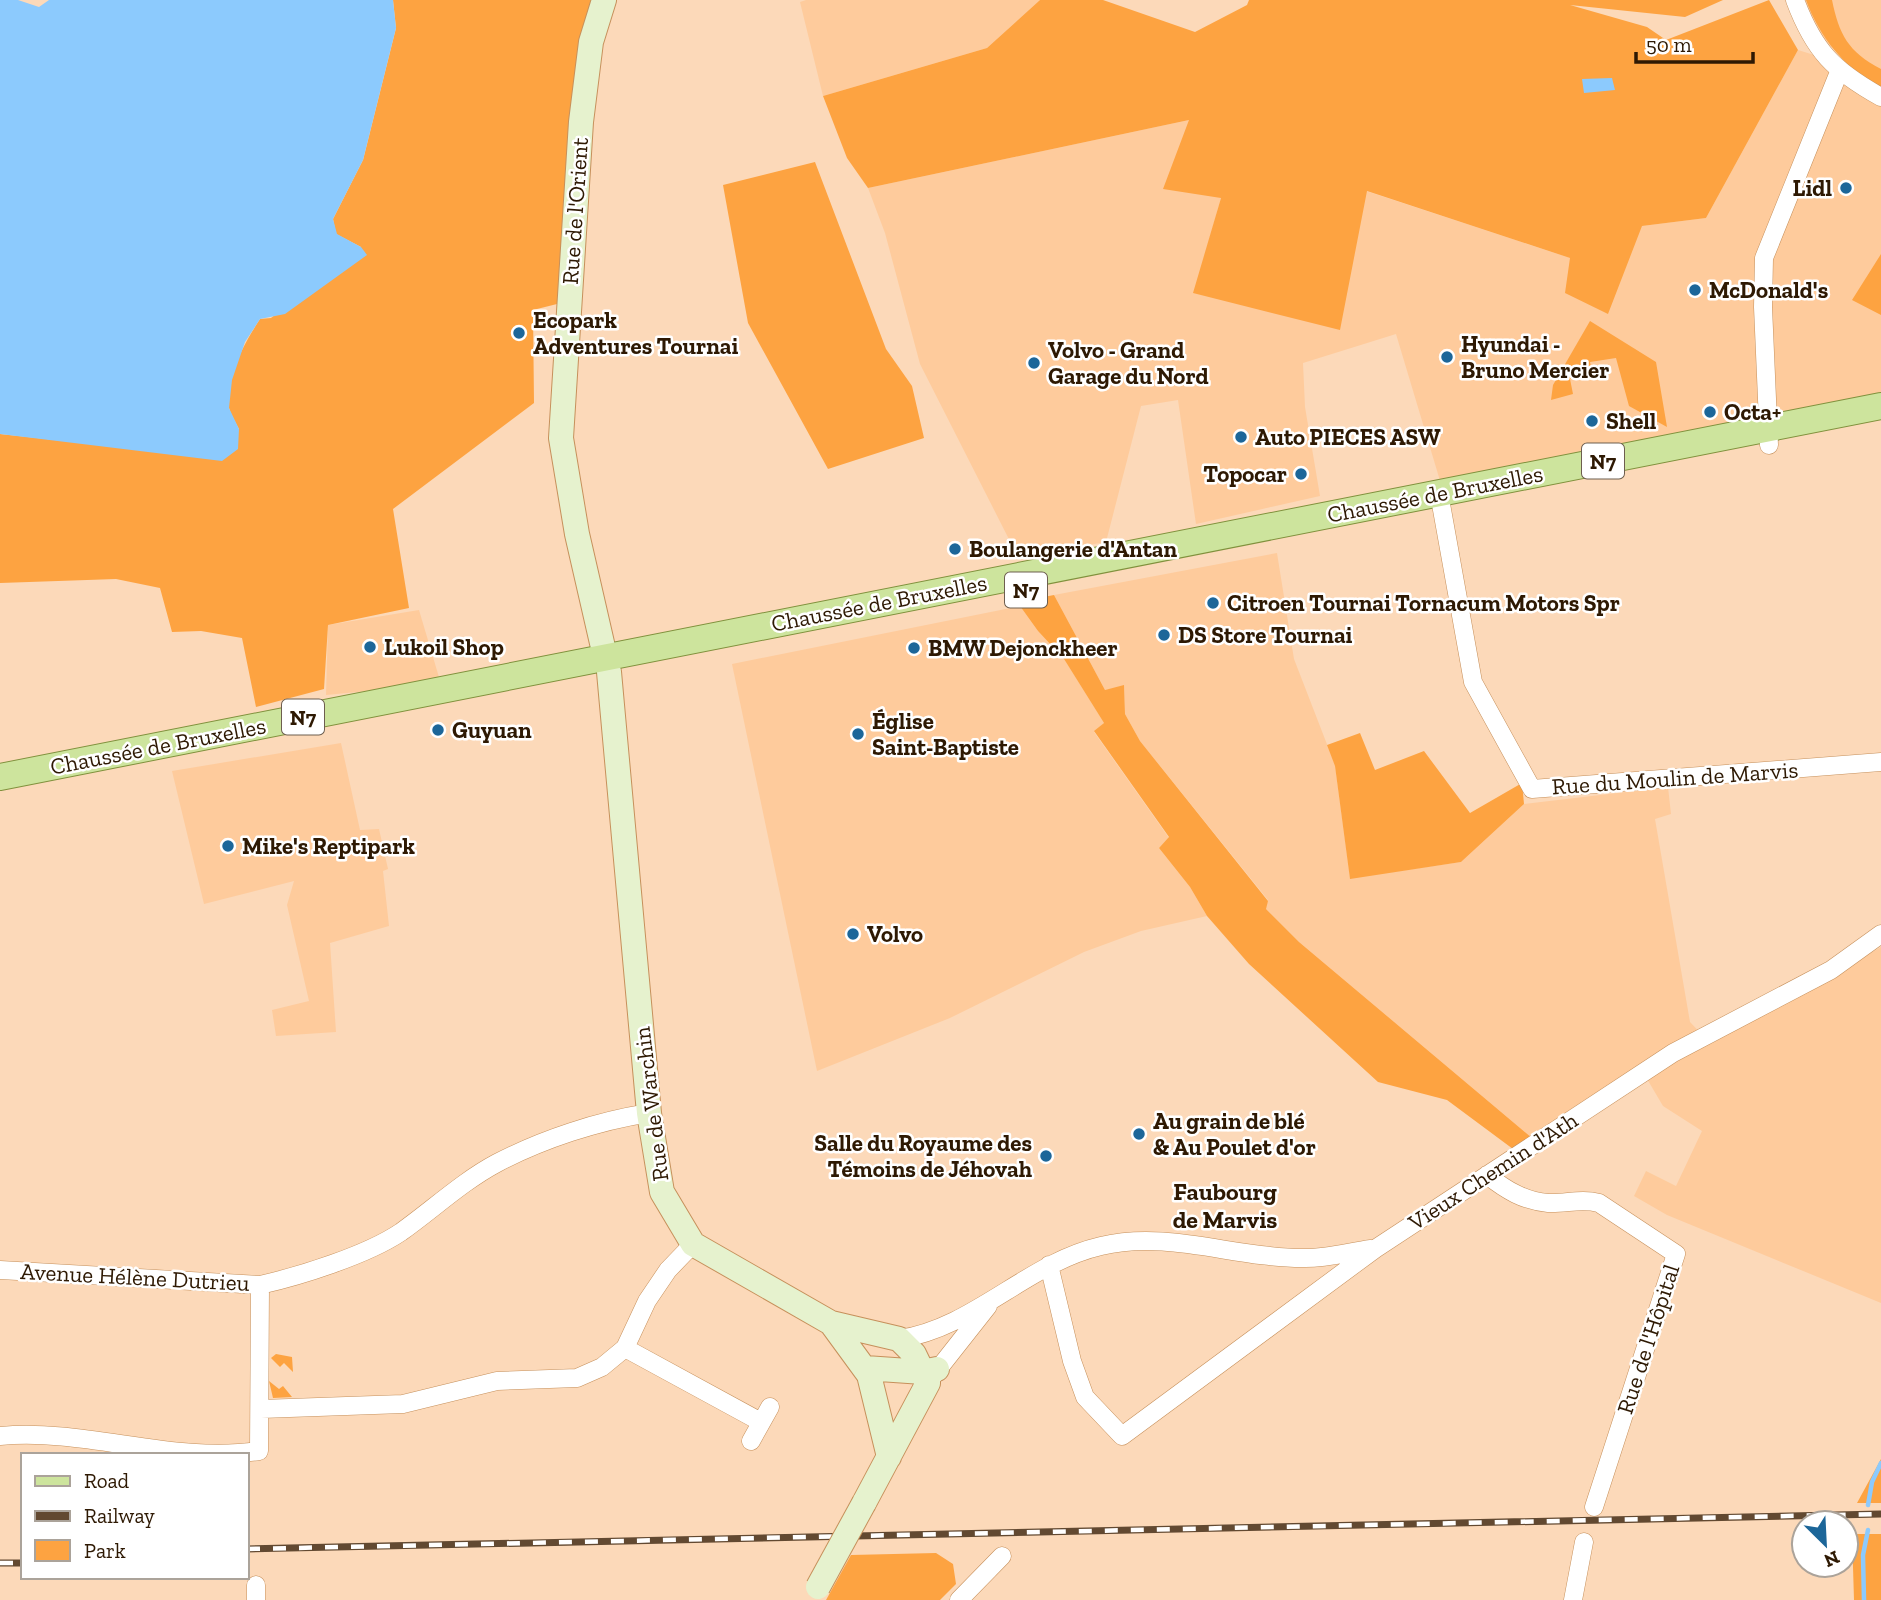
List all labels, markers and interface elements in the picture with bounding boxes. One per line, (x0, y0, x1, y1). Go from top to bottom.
scale bar (1636, 21, 1753, 65)
text: 50 m (1646, 32, 1692, 57)
street label: Rue de l'Orient (556, 136, 594, 286)
place label: Lidl (1793, 174, 1832, 202)
marker: Lidl (1838, 180, 1854, 196)
place label: McDonald's (1709, 276, 1828, 304)
marker: McDonald's (1687, 282, 1703, 298)
place label: Ecopark Adventures Tournai (533, 306, 738, 360)
marker: Ecopark Adventures Tournai (511, 325, 527, 341)
place label: Hyundai - Bruno Mercier (1461, 330, 1609, 384)
place label: Volvo - Grand Garage du Nord (1048, 336, 1209, 390)
marker: Hyundai - Bruno Mercier (1439, 349, 1455, 365)
marker: Volvo - Grand Garage du Nord (1026, 355, 1042, 371)
place label: Octa+ (1724, 398, 1781, 426)
marker: Octa+ (1702, 404, 1718, 420)
place label: Shell (1606, 407, 1657, 435)
marker: Shell (1584, 413, 1600, 429)
place label: Auto PIECES ASW (1255, 423, 1441, 451)
marker: Auto PIECES ASW (1233, 429, 1249, 445)
road number: N7 (1582, 444, 1624, 478)
street label: Chaussée de Bruxelles (1325, 459, 1545, 529)
place label: Topocar (1203, 460, 1287, 488)
marker: Topocar (1293, 466, 1309, 482)
place label: Boulangerie d'Antan (969, 535, 1177, 563)
marker: Boulangerie d'Antan (947, 541, 963, 557)
street label: Chaussée de Bruxelles (769, 568, 989, 638)
road number: N7 (1005, 572, 1047, 608)
place label: Citroen Tournai Tornacum Motors Spr (1227, 589, 1620, 617)
marker: Citroen Tournai Tornacum Motors Spr (1205, 595, 1221, 611)
place label: DS Store Tournai (1178, 621, 1353, 649)
marker: DS Store Tournai (1156, 627, 1172, 643)
place label: Lukoil Shop (384, 633, 504, 661)
place label: BMW Dejonckheer (928, 634, 1118, 662)
marker: Lukoil Shop (362, 639, 378, 655)
marker: BMW Dejonckheer (906, 640, 922, 656)
road number: N7 (282, 700, 324, 734)
place label: Église Saint-Baptiste (872, 707, 1019, 761)
street label: Chaussée de Bruxelles (48, 711, 268, 781)
place label: Guyuan (452, 716, 532, 744)
marker: Guyuan (430, 722, 446, 738)
marker: Église Saint-Baptiste (850, 726, 866, 742)
street label: Rue du Moulin de Marvis (1551, 755, 1799, 801)
place label: Mike's Reptipark (242, 832, 415, 860)
marker: Mike's Reptipark (220, 838, 236, 854)
place label: Volvo (867, 920, 923, 948)
marker: Volvo (845, 926, 861, 942)
street label: Rue de Warchin (628, 1025, 674, 1183)
street label: Vieux Chemin d'Ath (1402, 1106, 1583, 1237)
place label: Au grain de blé & Au Poulet d'or (1153, 1107, 1316, 1161)
marker: Au grain de blé & Au Poulet d'or (1131, 1126, 1147, 1142)
place label: Salle du Royaume des Témoins de Jéhovah (814, 1129, 1033, 1183)
marker: Salle du Royaume des Témoins de Jéhovah (1038, 1148, 1054, 1164)
district label: Faubourg de Marvis (1173, 1177, 1277, 1234)
street label: Avenue Hélène Dutrieu (20, 1257, 250, 1297)
street label: Rue de l'Hôpital (1611, 1261, 1685, 1417)
legend (21, 1453, 248, 1579)
text: Road (84, 1468, 130, 1493)
text: Railway (84, 1503, 155, 1528)
north arrow (1790, 1509, 1860, 1579)
text: Park (84, 1538, 126, 1563)
text: N (1820, 1546, 1843, 1573)

